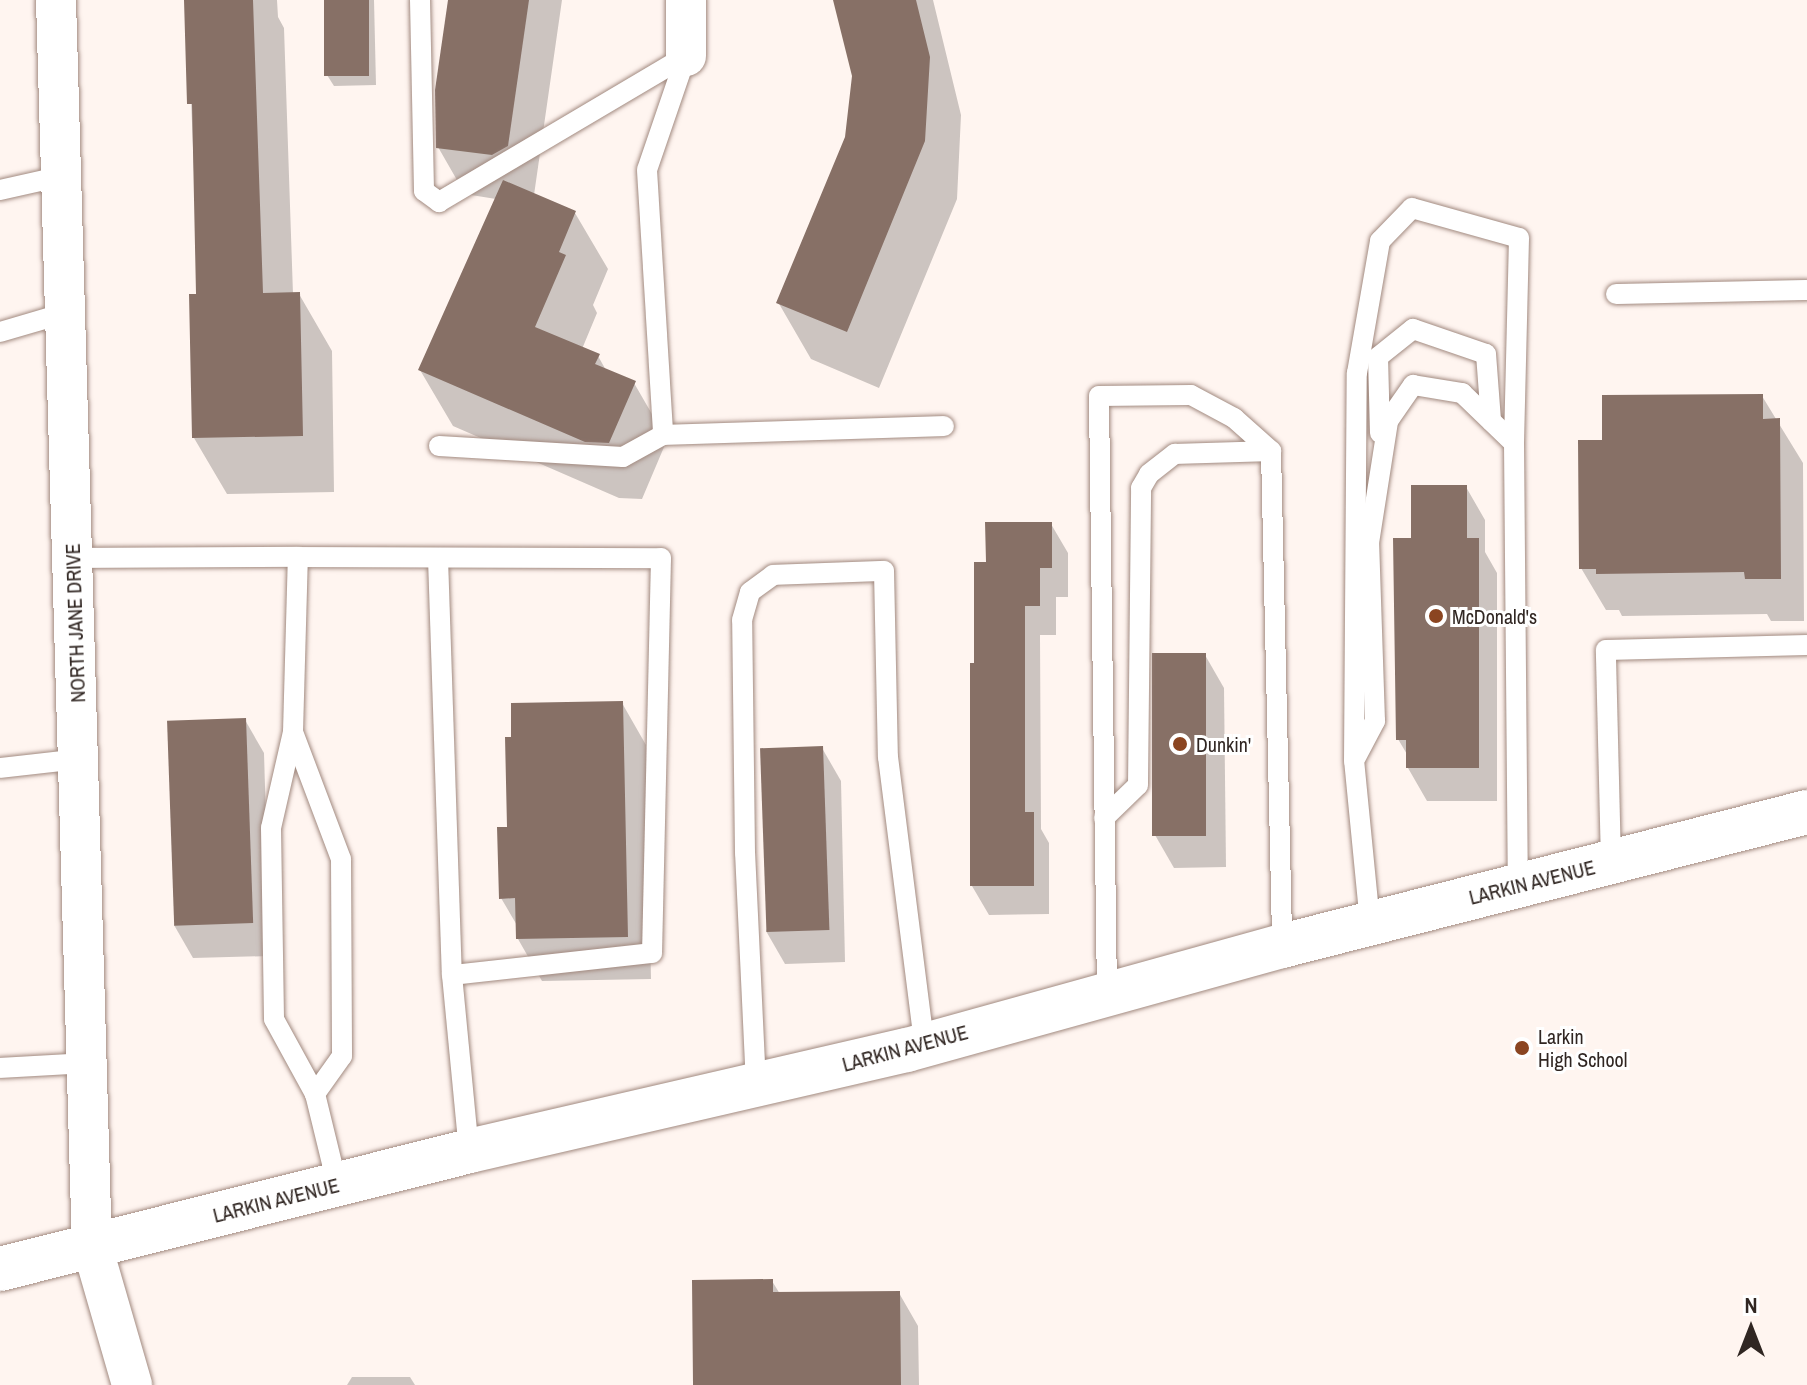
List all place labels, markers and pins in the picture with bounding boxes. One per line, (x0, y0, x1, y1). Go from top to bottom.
place label: McDonald's (1452, 604, 1537, 628)
marker: McDonald's (1427, 607, 1445, 625)
place label: Dunkin' (1196, 732, 1251, 756)
marker: Dunkin' (1171, 735, 1189, 753)
place label: Larkin High School (1538, 1024, 1627, 1071)
marker: Larkin High School (1513, 1039, 1531, 1057)

